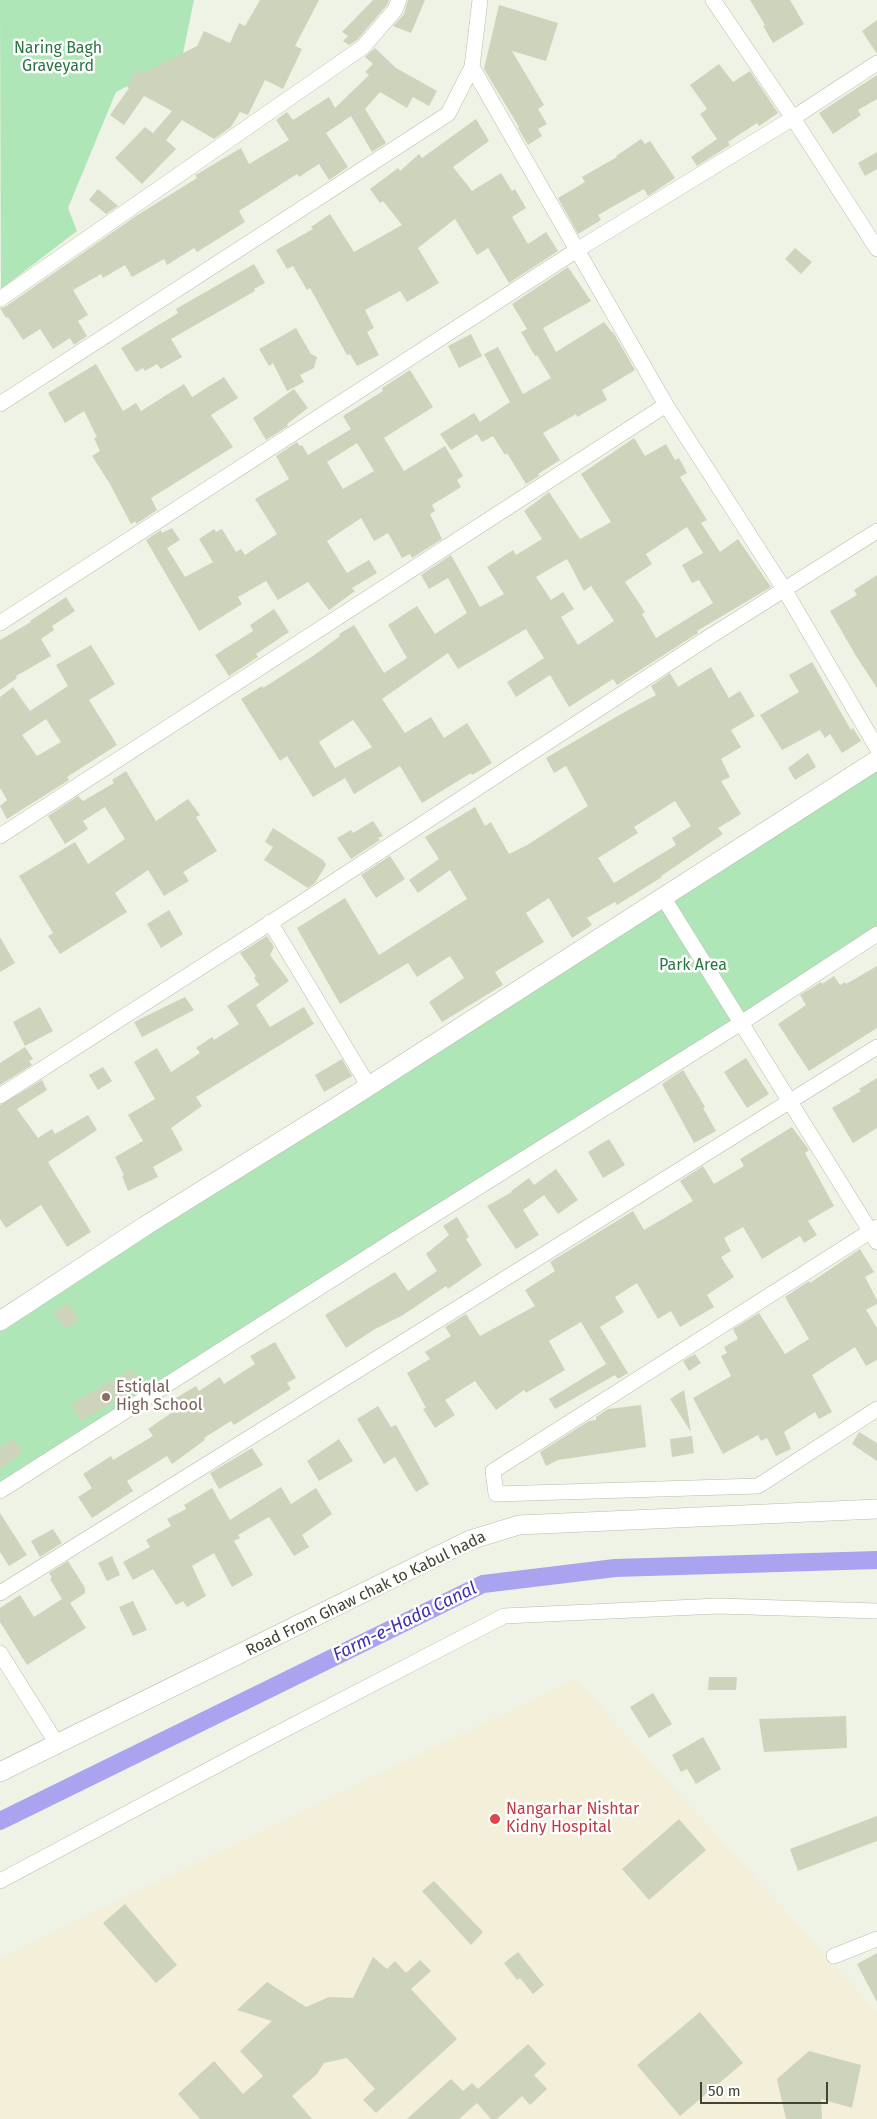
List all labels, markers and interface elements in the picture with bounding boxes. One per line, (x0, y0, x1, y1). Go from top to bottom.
park label: Naring Bagh Graveyard (14, 39, 102, 77)
park label: Park Area (659, 956, 727, 976)
place label: Estiqlal High School (116, 1378, 202, 1416)
marker: Estiqlal High School (100, 1391, 112, 1403)
street label: Road From Ghaw chak to Kabul hada (243, 1527, 489, 1661)
water label: Farm-e-Hada Canal (330, 1578, 480, 1666)
place label: Nangarhar Nishtar Kidny Hospital (506, 1800, 639, 1838)
marker: Nangarhar Nishtar Kidny Hospital (488, 1812, 502, 1826)
scale bar (702, 2072, 830, 2104)
text: 50 m (708, 2082, 741, 2100)

